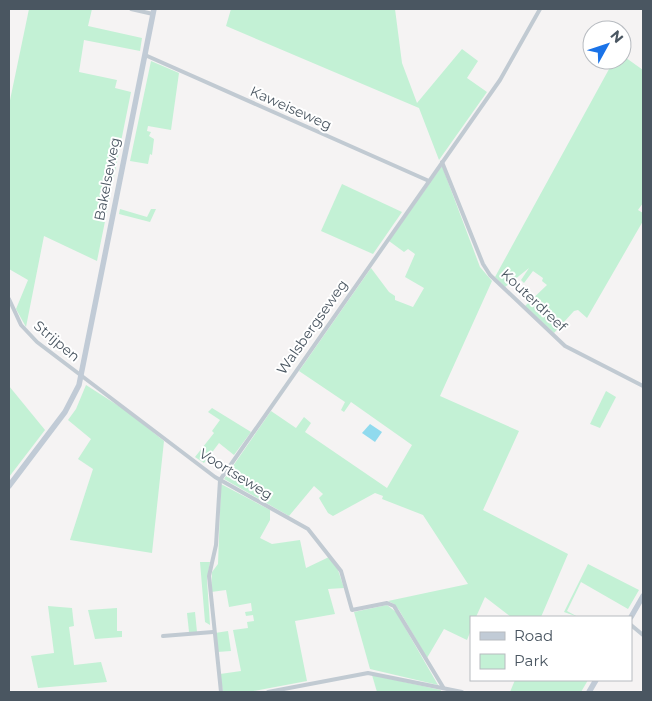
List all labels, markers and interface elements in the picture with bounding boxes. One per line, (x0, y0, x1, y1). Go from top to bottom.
north arrow (582, 20, 632, 70)
text: N (606, 27, 627, 47)
street label: Kaweiseweg (247, 82, 335, 134)
street label: Bakelseweg (90, 136, 124, 222)
street label: Kouterdreef (497, 265, 572, 336)
street label: Walsbergseweg (273, 276, 351, 378)
street label: Strijpen (30, 316, 84, 366)
street label: Voortseweg (196, 444, 276, 504)
legend (470, 616, 632, 681)
text: Road (514, 626, 553, 645)
text: Park (514, 651, 548, 670)

